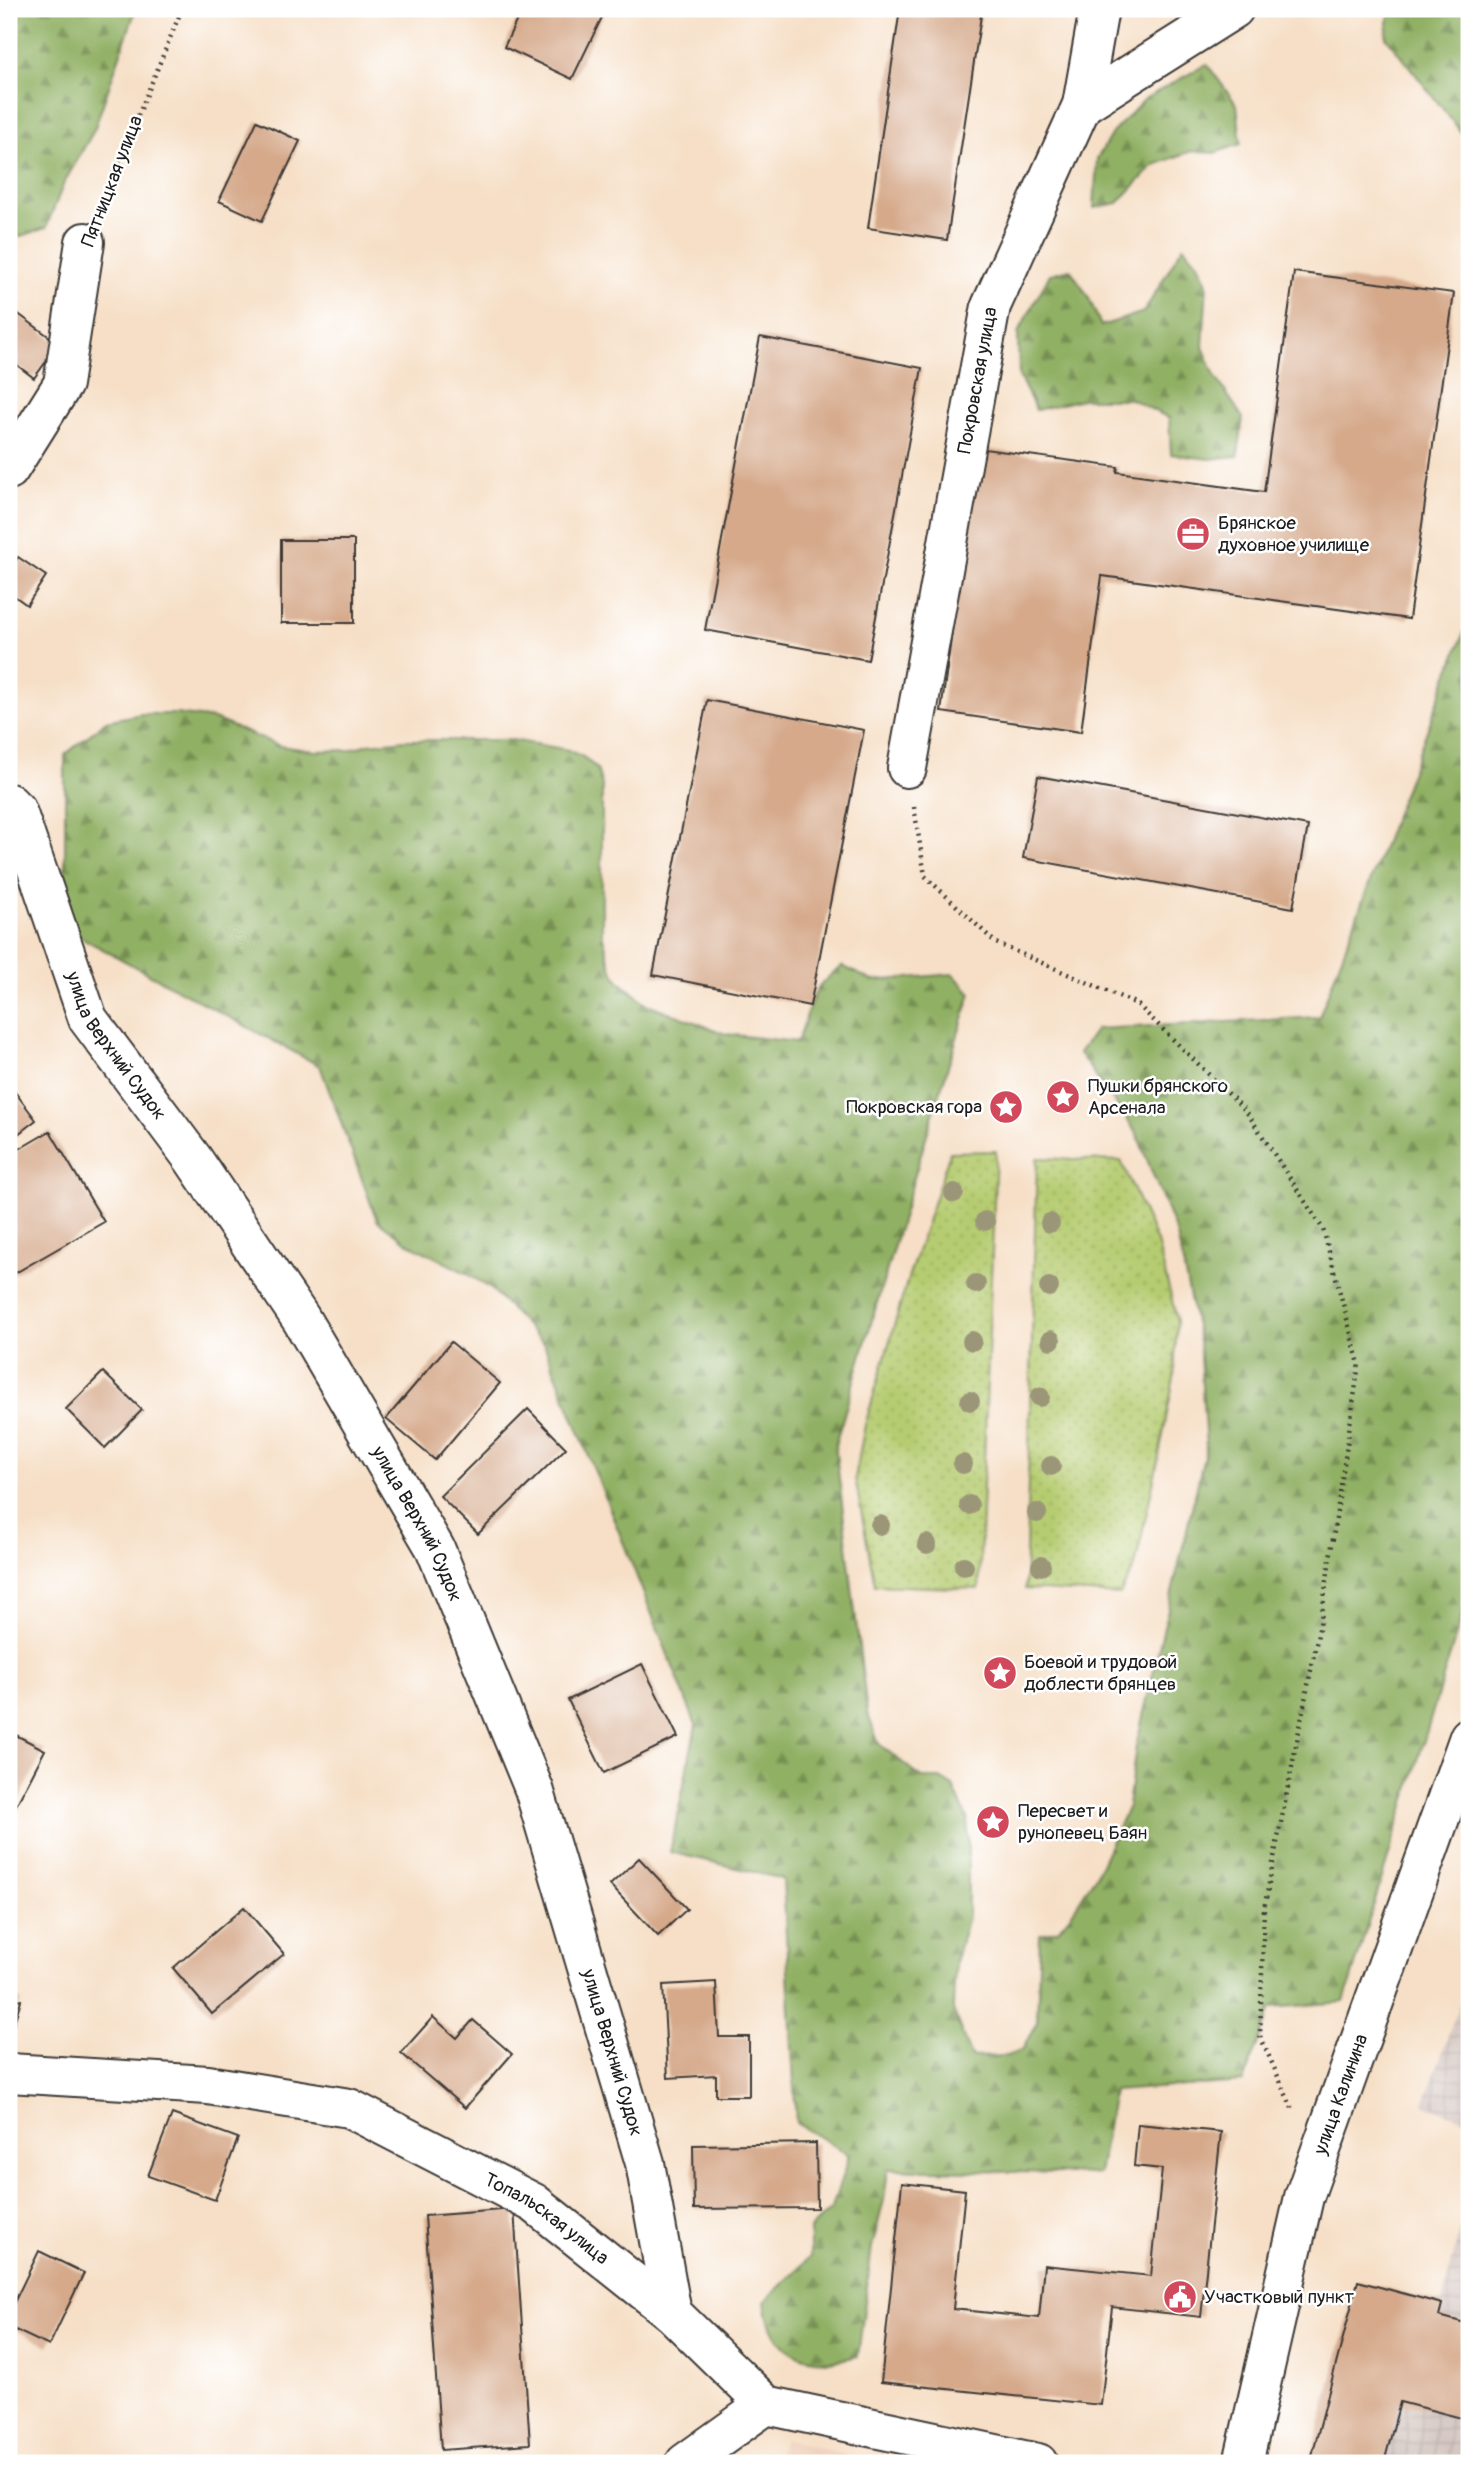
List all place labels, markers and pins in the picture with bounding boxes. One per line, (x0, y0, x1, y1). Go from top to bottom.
place label: Брянское духовное училище (1218, 511, 1370, 557)
office icon: Брянское духовное училище (1174, 515, 1212, 553)
place label: Пушки брянского Арсенала (1088, 1074, 1228, 1120)
place icon: Пушки брянского Арсенала (1044, 1078, 1082, 1116)
place icon: Покровская гора (987, 1088, 1025, 1126)
place label: Покровская гора (846, 1095, 982, 1119)
place label: Боевой и трудовой доблести брянцев (1024, 1650, 1177, 1696)
place icon: Боевой и трудовой доблести брянцев (981, 1654, 1019, 1692)
place label: Пересвет и рунопевец Баян (1018, 1799, 1147, 1845)
place icon: Пересвет и рунопевец Баян (974, 1803, 1012, 1841)
public building icon: Участковый пункт (1161, 2278, 1199, 2316)
place label: Участковый пункт (1204, 2285, 1355, 2309)

